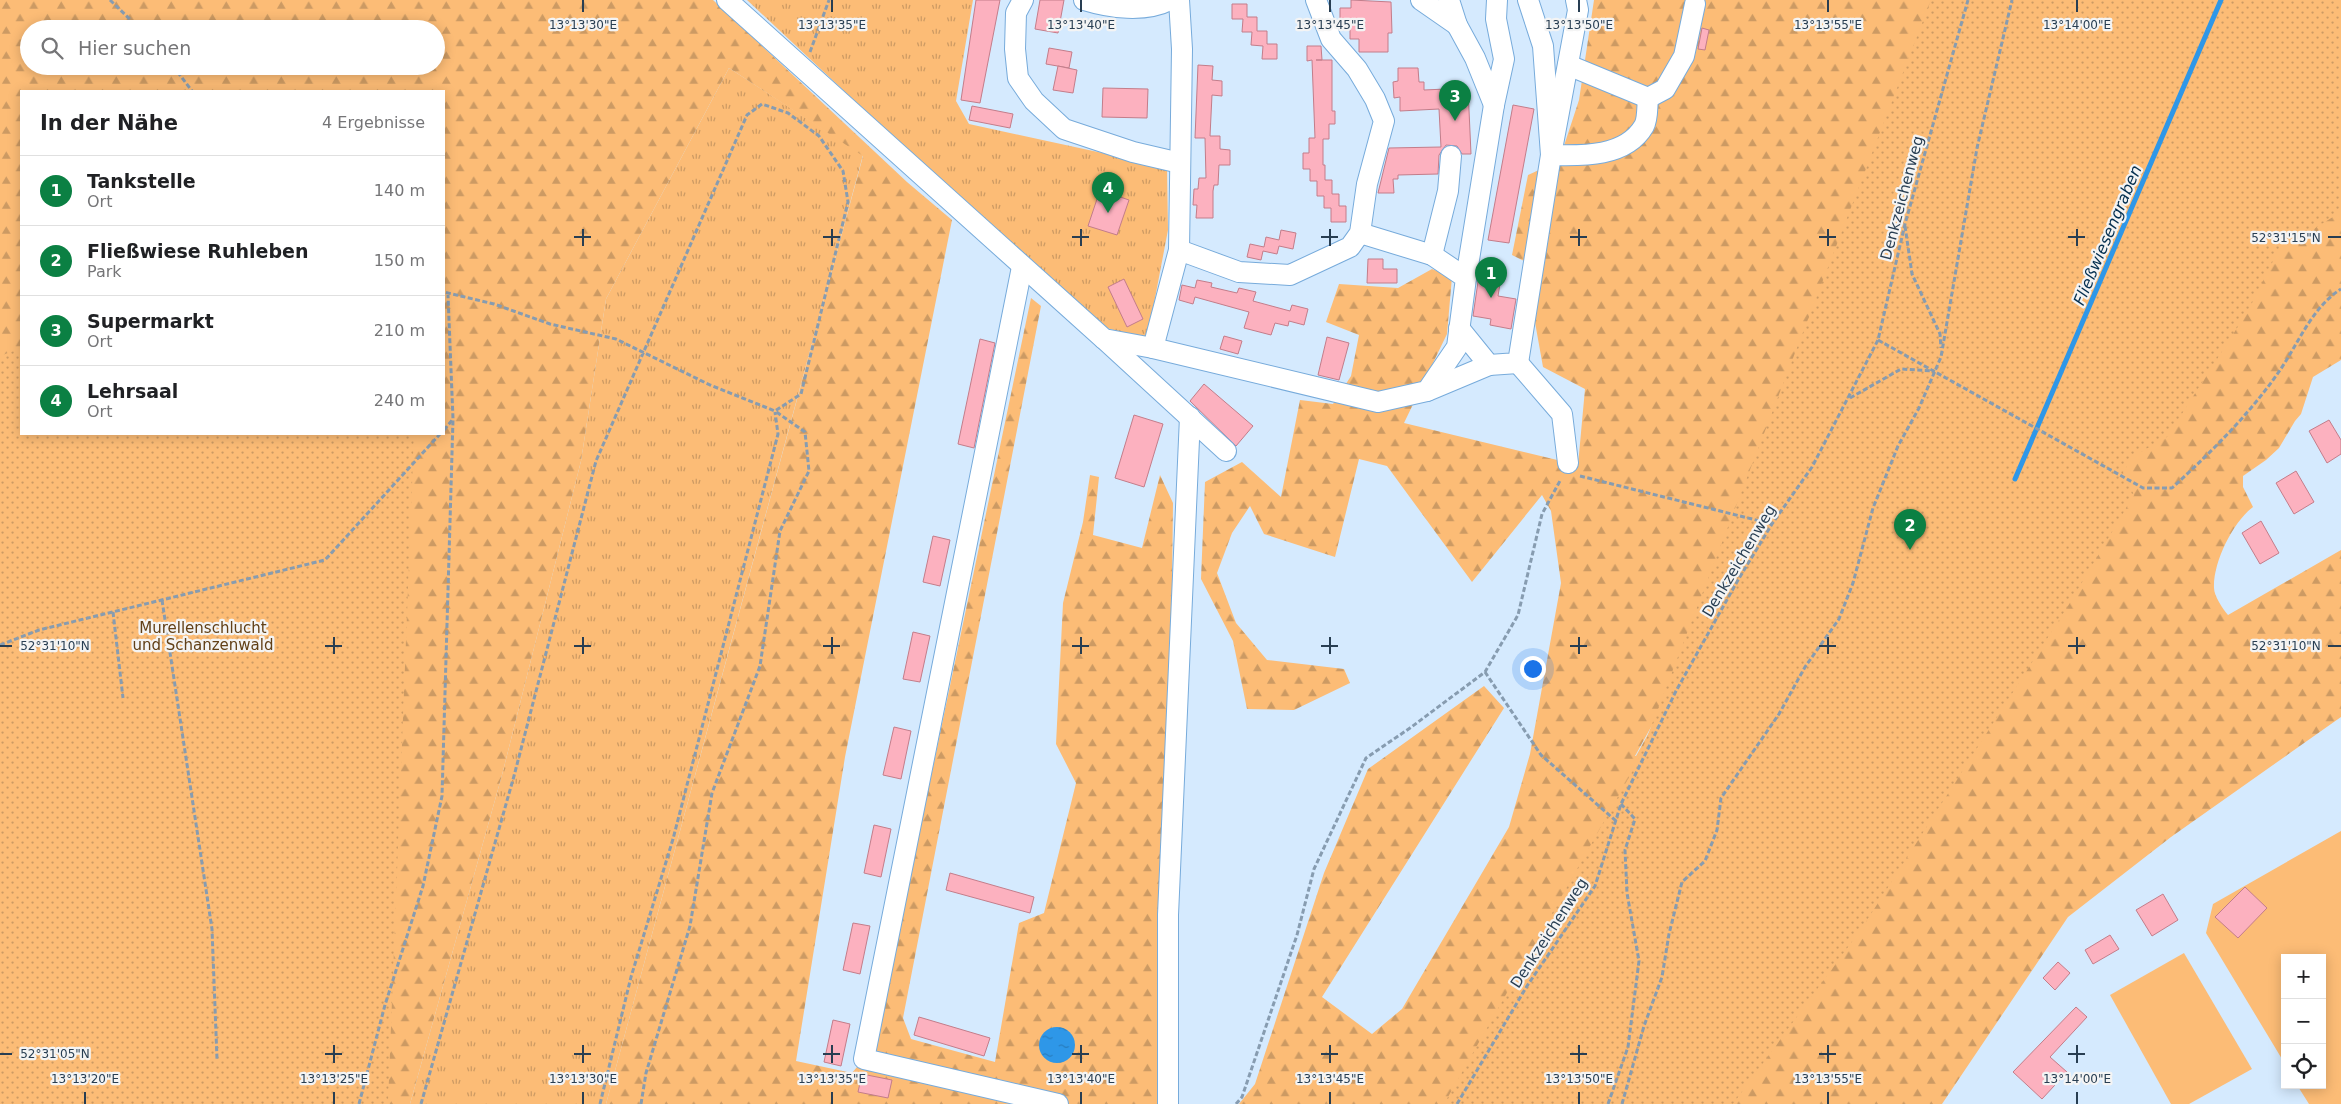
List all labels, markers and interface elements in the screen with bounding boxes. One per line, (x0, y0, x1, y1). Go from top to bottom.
text: 13°13'30"E (549, 18, 617, 32)
text: 13°13'35"E (798, 18, 866, 32)
text: 13°13'40"E (1047, 18, 1115, 32)
text: 13°13'45"E (1296, 18, 1364, 32)
text: 13°13'50"E (1545, 18, 1613, 32)
text: 13°13'55"E (1794, 18, 1862, 32)
text: 13°14'00"E (2043, 18, 2111, 32)
search box (20, 20, 445, 75)
icon: search (38, 34, 66, 62)
text: Hier suchen (78, 37, 191, 59)
pin: 3 (1439, 80, 1471, 121)
text: In der Nähe (40, 111, 178, 135)
text: 4 Ergebnisse (322, 113, 425, 132)
street label: Denkzeichenweg (1877, 134, 1927, 262)
water label: Fließwiesengraben (2069, 162, 2146, 308)
text: Tankstelle (87, 170, 196, 192)
pin: 4 (1092, 172, 1124, 213)
text: 1 (50, 181, 62, 200)
text: 140 m (374, 181, 425, 200)
text: Ort (87, 192, 112, 211)
text: 52°31'15"N (2251, 231, 2321, 245)
text: Fließwiese Ruhleben (87, 240, 308, 262)
text: 2 (50, 251, 62, 270)
text: 150 m (374, 251, 425, 270)
pin: 1 (1475, 257, 1507, 298)
text: Park (87, 262, 122, 281)
text: Supermarkt (87, 310, 214, 332)
text: 3 (50, 321, 62, 340)
text: 210 m (374, 321, 425, 340)
text: Ort (87, 332, 112, 351)
text: Lehrsaal (87, 380, 178, 402)
text: 4 (50, 391, 62, 410)
text: 240 m (374, 391, 425, 410)
text: Ort (87, 402, 112, 421)
street label: Denkzeichenweg (1698, 502, 1780, 620)
pin: 2 (1894, 509, 1926, 550)
park label: Murellenschlucht und Schanzenwald (132, 619, 274, 654)
text: 52°31'10"N (20, 639, 90, 653)
text: 52°31'10"N (2251, 639, 2321, 653)
your location (1520, 656, 1546, 682)
street label: Denkzeichenweg (1507, 875, 1591, 991)
map controls (2281, 954, 2326, 1089)
button: + (2281, 954, 2326, 999)
button: − (2281, 999, 2326, 1044)
button: locate (2281, 1044, 2326, 1089)
text: 52°31'05"N (20, 1047, 90, 1061)
text: 13°13'20"E (51, 1072, 119, 1086)
text: 13°13'25"E (300, 1072, 368, 1086)
text: 13°13'30"E (549, 1072, 617, 1086)
text: 13°13'35"E (798, 1072, 866, 1086)
text: 13°13'40"E (1047, 1072, 1115, 1086)
text: 13°13'45"E (1296, 1072, 1364, 1086)
text: 13°13'50"E (1545, 1072, 1613, 1086)
text: 13°13'55"E (1794, 1072, 1862, 1086)
text: 13°14'00"E (2043, 1072, 2111, 1086)

